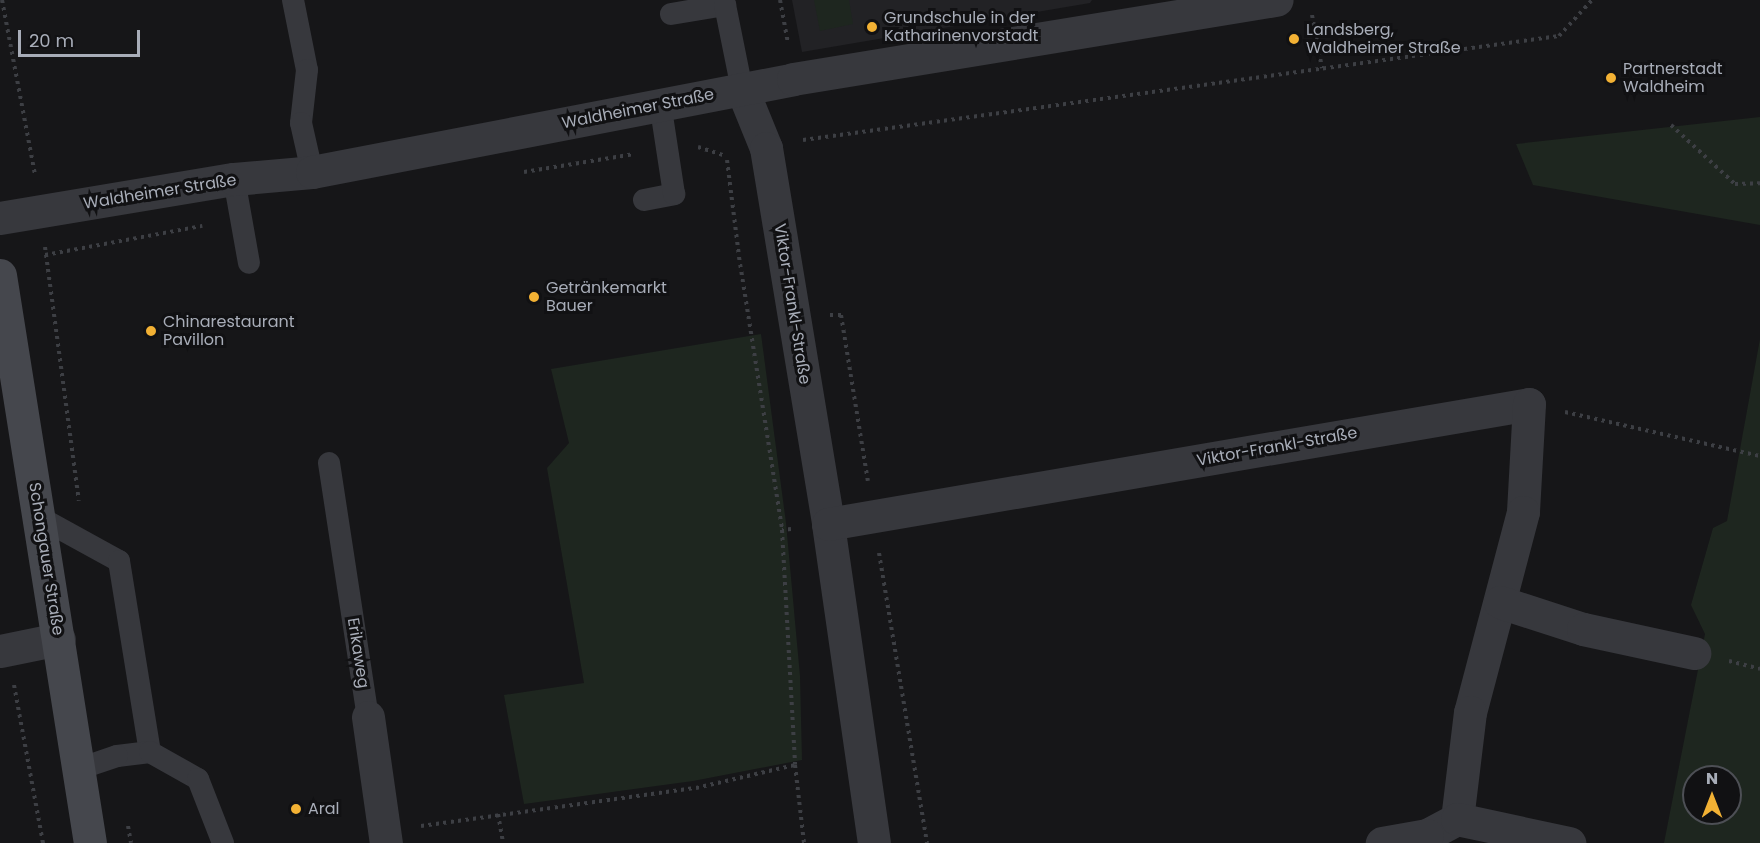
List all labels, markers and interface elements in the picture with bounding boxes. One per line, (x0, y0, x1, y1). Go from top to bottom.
place label: Grundschule in der Katharinenvorstadt (884, 8, 1038, 46)
scale bar (21, 18, 142, 56)
marker: Grundschule in der Katharinenvorstadt (865, 20, 879, 34)
place label: Landsberg, Waldheimer Straße (1306, 20, 1461, 58)
text: 20 m (29, 28, 74, 53)
marker: Landsberg, Waldheimer Straße (1287, 32, 1301, 46)
place label: Partnerstadt Waldheim (1623, 59, 1723, 97)
marker: Partnerstadt Waldheim (1604, 71, 1618, 85)
street label: Waldheimer Straße (560, 85, 716, 133)
street label: Waldheimer Straße (82, 170, 238, 214)
street label: Viktor-Frankl-Straße (770, 222, 814, 386)
place label: Getränkemarkt Bauer (546, 278, 667, 316)
marker: Getränkemarkt Bauer (527, 290, 541, 304)
place label: Chinarestaurant Pavillon (163, 312, 295, 350)
marker: Chinarestaurant Pavillon (144, 324, 158, 338)
street label: Viktor-Frankl-Straße (1195, 423, 1359, 471)
street label: Schongauer Straße (24, 481, 68, 637)
street label: Erikaweg (343, 616, 373, 690)
north arrow (1682, 765, 1742, 825)
text: N (1706, 767, 1718, 790)
place label: Aral (308, 799, 340, 819)
marker: Aral (289, 802, 303, 816)

